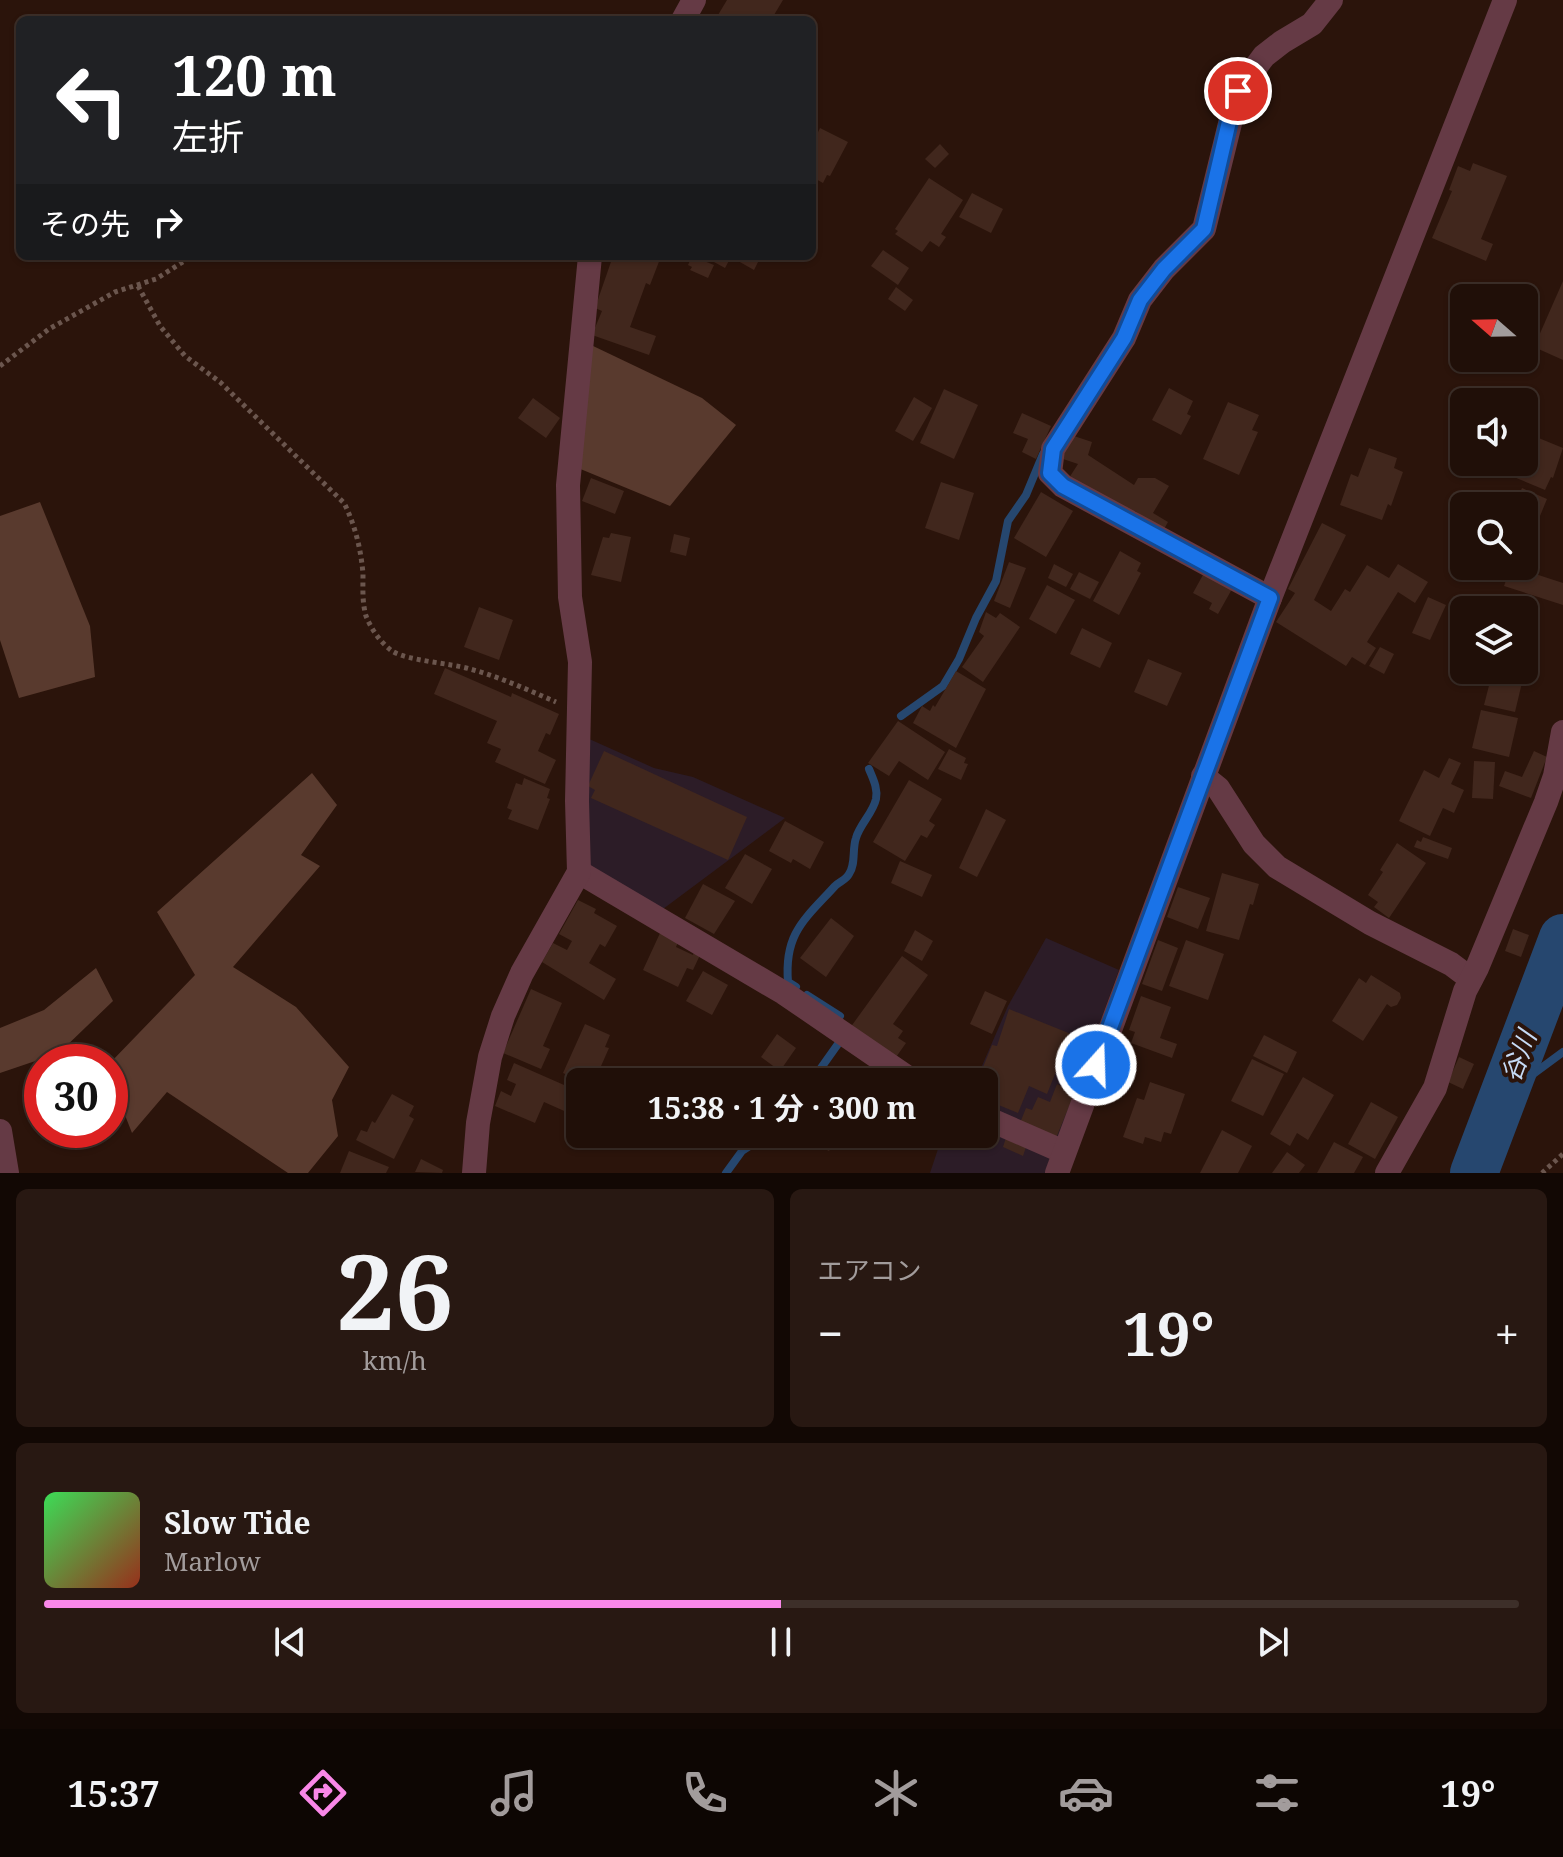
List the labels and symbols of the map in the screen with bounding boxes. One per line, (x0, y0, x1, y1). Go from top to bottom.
pin (1204, 57, 1272, 125)
north arrow (1450, 284, 1538, 372)
water label: 谷川 (1492, 1022, 1545, 1087)
position arrow (1054, 1023, 1138, 1107)
speed limit sign: 30 (24, 1044, 128, 1148)

